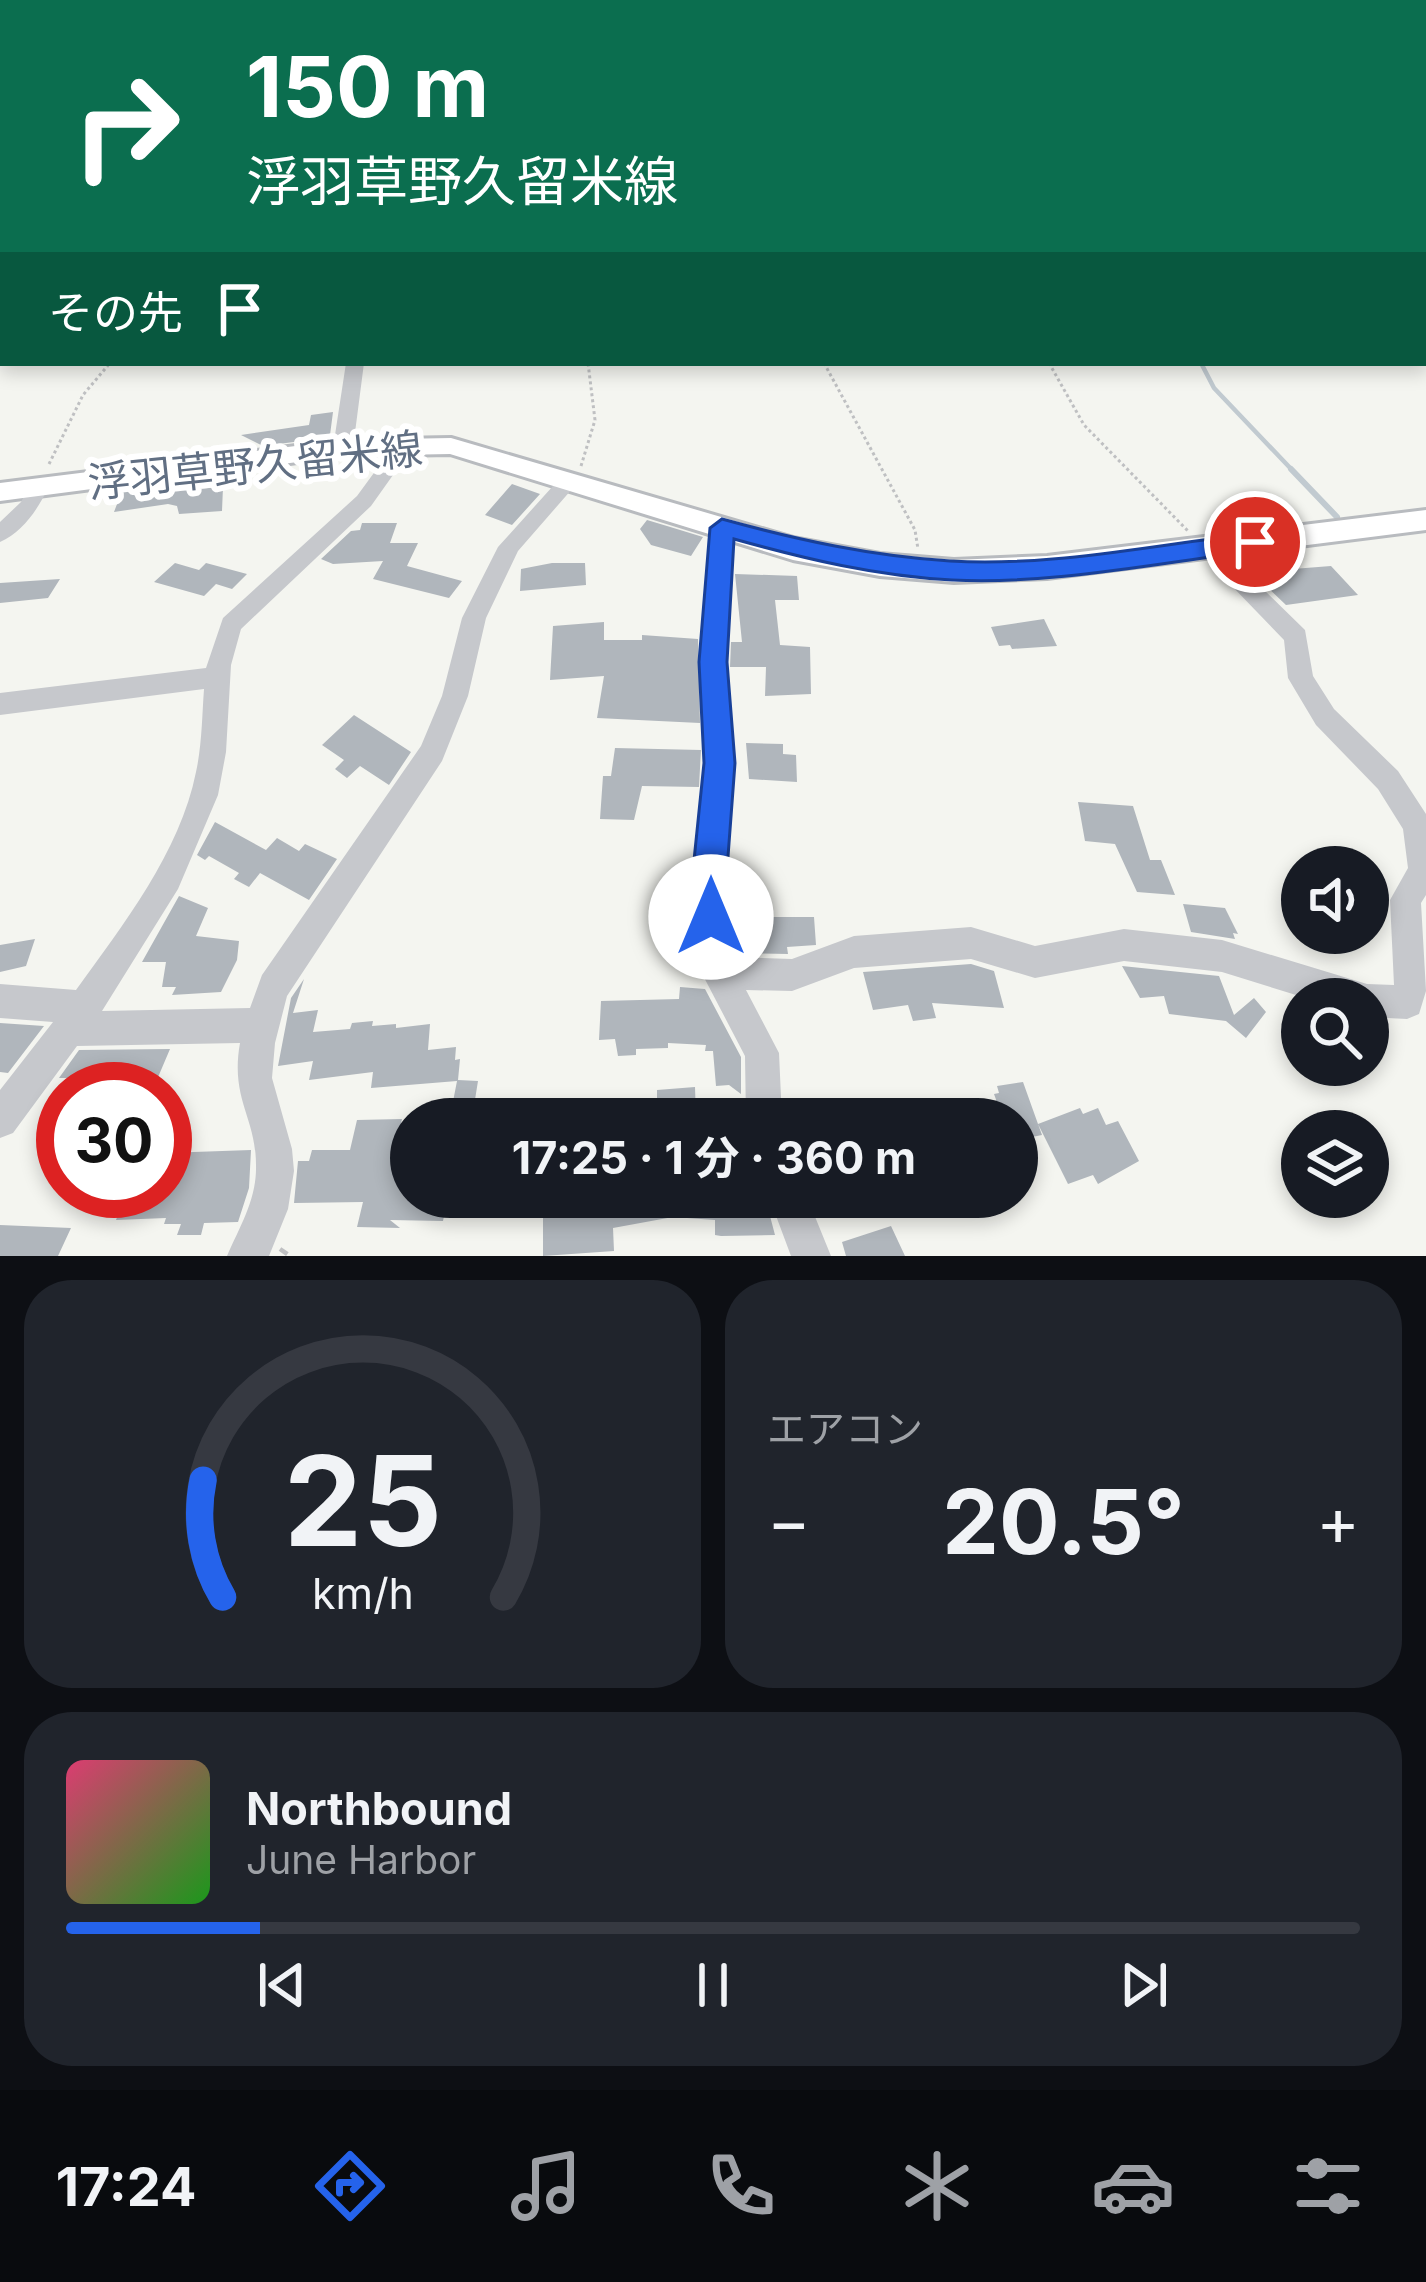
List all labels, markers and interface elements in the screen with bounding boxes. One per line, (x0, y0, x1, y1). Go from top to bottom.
text: 150 m (246, 36, 489, 137)
icon: right (48, 48, 204, 204)
text: 浮羽草野久留米線 (246, 149, 678, 214)
icon: arrive (207, 276, 273, 342)
text: その先 (48, 285, 183, 340)
street label: 浮羽草野久留米線 (85, 422, 425, 508)
pin (1204, 491, 1306, 593)
icon: arrive (1222, 509, 1288, 575)
map controls (1281, 846, 1389, 1218)
button: sound (1281, 846, 1389, 954)
position arrow (648, 854, 774, 980)
button: search (1281, 978, 1389, 1086)
speed limit sign: 30 (36, 1062, 192, 1218)
button: layers (1281, 1110, 1389, 1218)
text: 17:25 · 1 分 · 360 m (512, 1130, 916, 1185)
text: エアコン (767, 1405, 923, 1452)
text: 25 (283, 1425, 442, 1576)
text: 20.5° (942, 1467, 1185, 1576)
text: − (767, 1481, 811, 1561)
text: + (1316, 1481, 1360, 1561)
text: km/h (312, 1567, 413, 1619)
text: Northbound (246, 1781, 512, 1836)
text: June Harbor (246, 1836, 476, 1883)
icon: previous (249, 1952, 315, 2018)
icon: pause (680, 1952, 746, 2018)
icon: next (1111, 1952, 1177, 2018)
icon: directions (308, 2144, 392, 2228)
icon: music (504, 2144, 588, 2228)
icon: phone (699, 2144, 783, 2228)
icon: climate (895, 2144, 979, 2228)
icon: car (1091, 2144, 1175, 2228)
icon: filters (1286, 2144, 1370, 2228)
text: 17:24 (56, 2154, 196, 2219)

